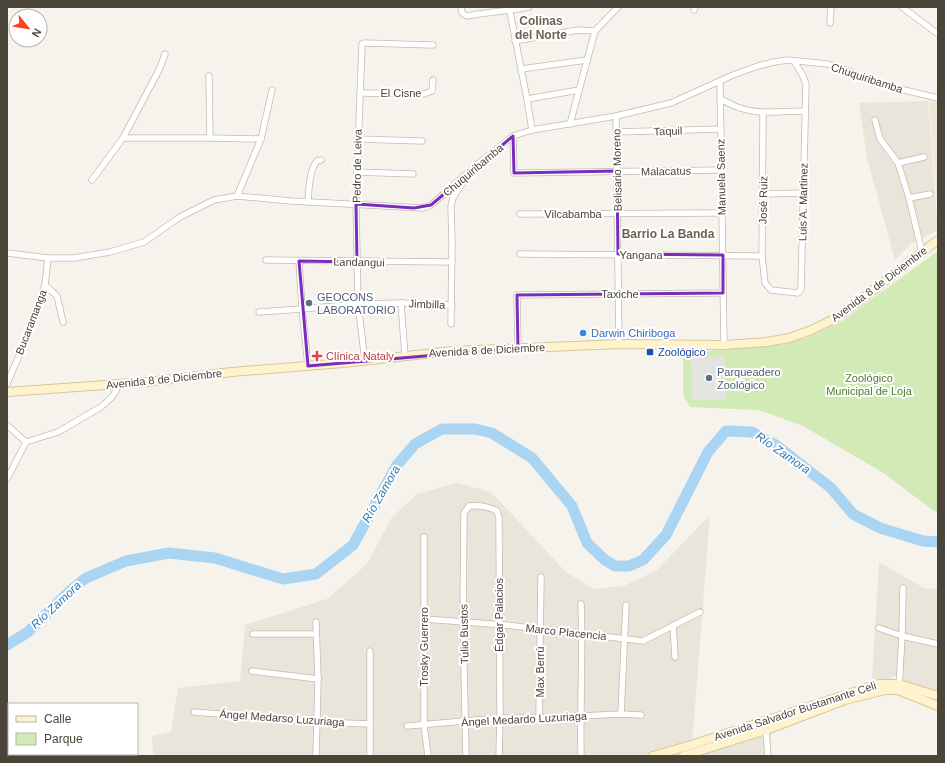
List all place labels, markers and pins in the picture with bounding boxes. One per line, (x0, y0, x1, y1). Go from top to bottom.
place label: GEOCONS LABORATORIO (317, 291, 396, 316)
marker: GEOCONS LABORATORIO (304, 298, 314, 308)
place label: Darwin Chiriboga (591, 327, 676, 339)
marker: Darwin Chiriboga (578, 328, 588, 338)
place label: Zoológico (658, 346, 706, 358)
marker: Zoológico (645, 347, 655, 357)
marker: Clínica Nataly (311, 350, 323, 362)
place label: Clínica Nataly (326, 350, 394, 362)
place label: Parqueadero Zoológico (717, 366, 781, 391)
marker: Parqueadero Zoológico (704, 373, 714, 383)

